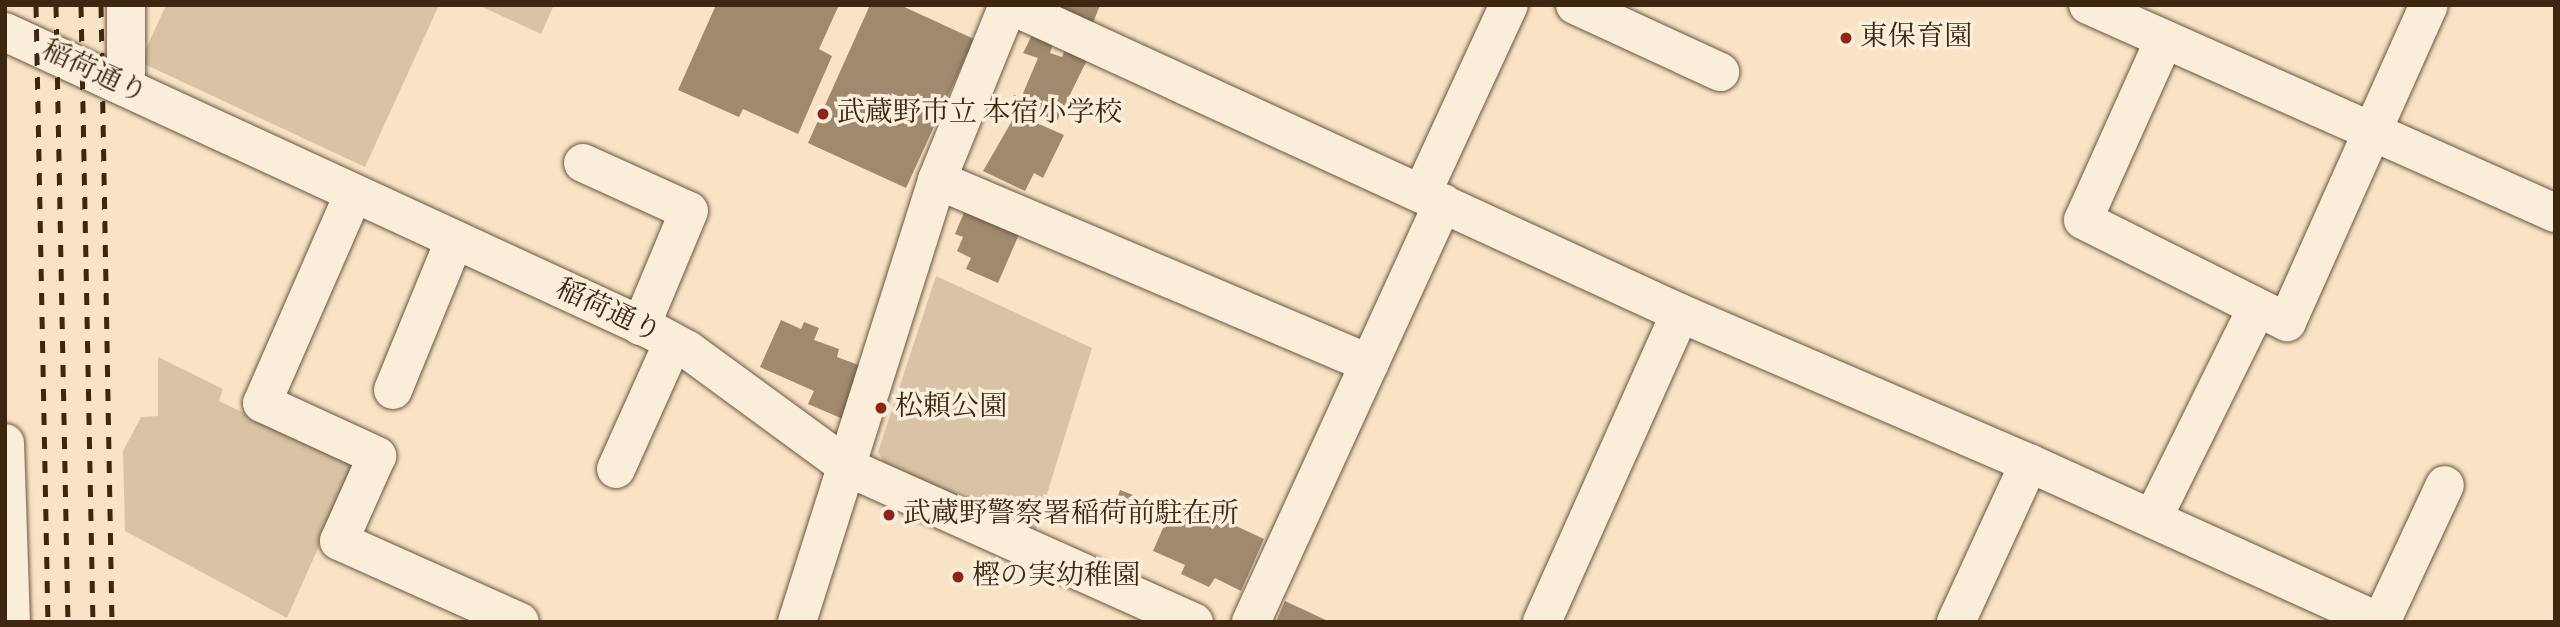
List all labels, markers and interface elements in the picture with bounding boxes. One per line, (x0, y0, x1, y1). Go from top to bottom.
place label: 東保育園 (1860, 21, 1972, 55)
marker: 東保育園 (1838, 30, 1854, 46)
street label: 稲荷通り (36, 34, 152, 112)
place label: 武蔵野市立 本宿小学校 (837, 97, 1123, 131)
marker: 武蔵野市立 本宿小学校 (815, 106, 831, 122)
street label: 稲荷通り (550, 273, 666, 351)
place label: 松頼公園 (895, 391, 1007, 425)
marker: 松頼公園 (873, 400, 889, 416)
place label: 武蔵野警察署稲荷前駐在所 (903, 498, 1239, 532)
marker: 武蔵野警察署稲荷前駐在所 (881, 507, 897, 523)
place label: 樫の実幼稚園 (972, 560, 1140, 594)
marker: 樫の実幼稚園 (950, 569, 966, 585)

